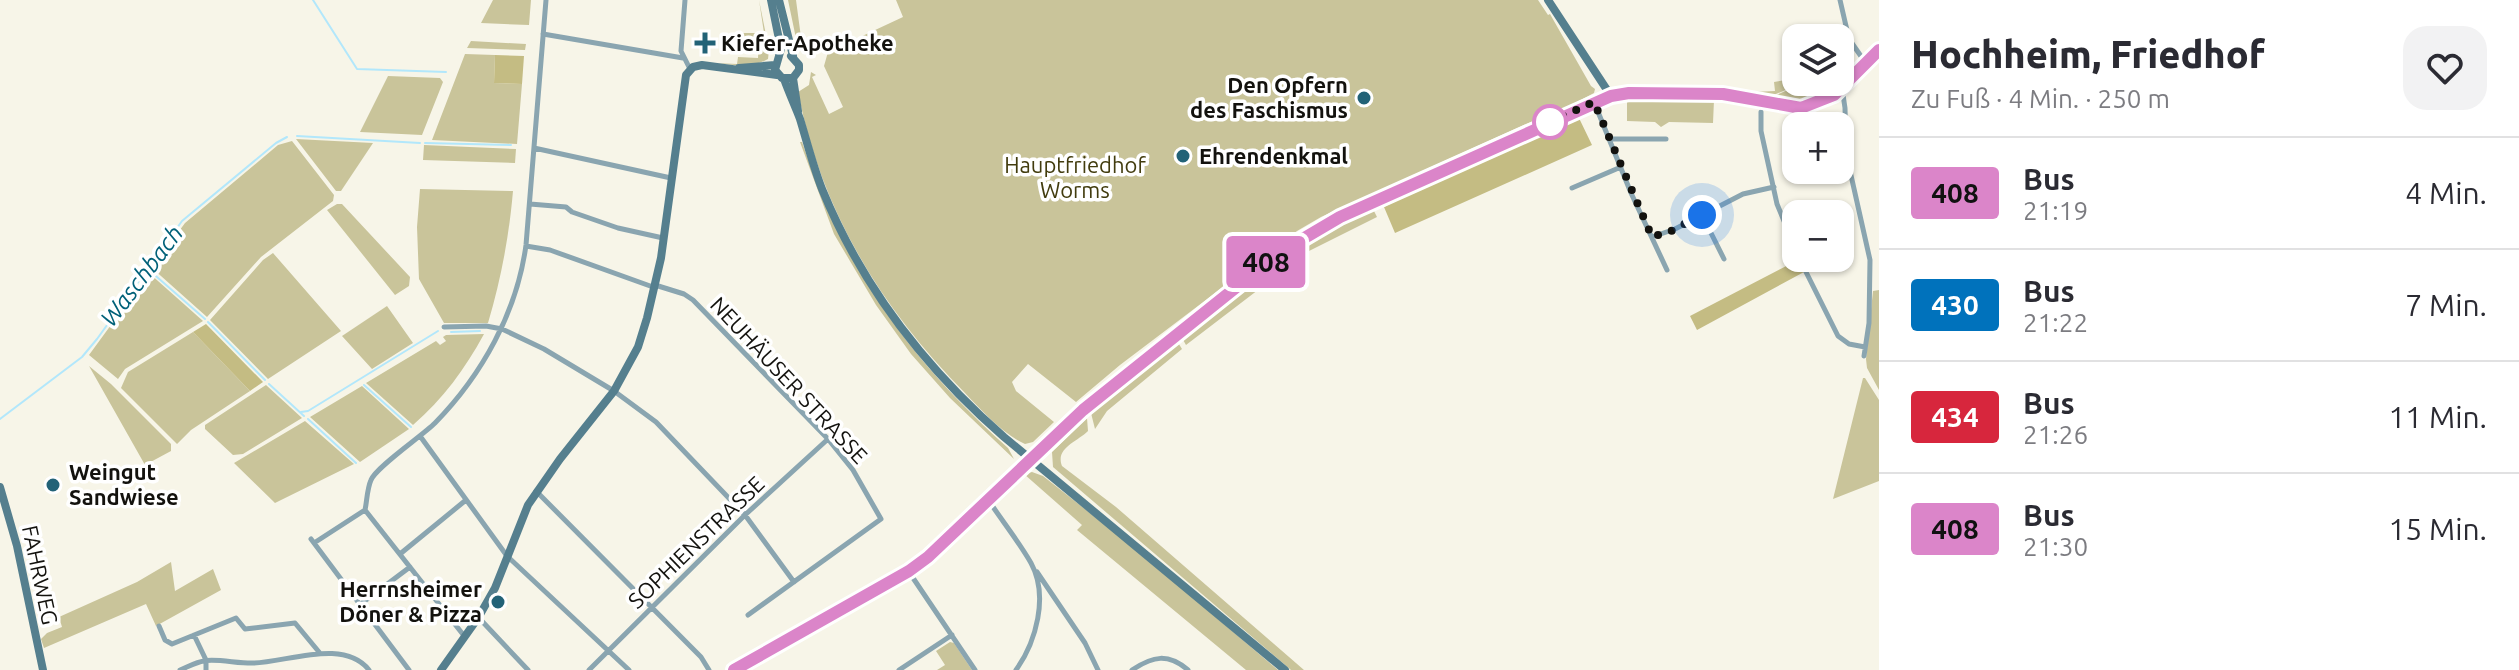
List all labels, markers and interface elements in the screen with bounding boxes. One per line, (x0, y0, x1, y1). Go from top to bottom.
map controls (1782, 24, 1854, 272)
button: layers (1782, 24, 1854, 96)
button: heart (2403, 26, 2487, 110)
place label: Kiefer-Apotheke (721, 30, 894, 55)
text: Hochheim, Friedhof (1911, 33, 2265, 75)
marker: Kiefer-Apotheke (696, 34, 714, 52)
place label: Den Opfern des Faschismus (1190, 72, 1348, 122)
text: Zu Fuß · 4 Min. · 250 m (1911, 84, 2170, 113)
marker: Den Opfern des Faschismus (1355, 89, 1373, 107)
unlabelled marker (1533, 105, 1567, 139)
button: + (1782, 112, 1854, 184)
place label: Ehrendenkmal (1199, 143, 1348, 168)
marker: Ehrendenkmal (1174, 147, 1192, 165)
park label: Hauptfriedhof Worms (1004, 152, 1146, 202)
text: Bus (2023, 162, 2075, 196)
text: 4 Min. (2405, 176, 2487, 210)
text: 408 (1931, 177, 1979, 208)
your location (1682, 195, 1722, 235)
text: 21:19 (2023, 196, 2088, 225)
button: − (1782, 200, 1854, 272)
water label: Waschbach (95, 220, 188, 331)
line badge: 408 (1220, 236, 1312, 288)
text: 408 (1242, 246, 1290, 277)
text: Bus (2023, 274, 2075, 308)
text: 7 Min. (2405, 288, 2487, 322)
text: 430 (1931, 289, 1979, 320)
street label: NEUHÄUSER STRASSE (706, 291, 873, 468)
text: 21:22 (2023, 308, 2088, 337)
text: Bus (2023, 386, 2075, 420)
text: 11 Min. (2388, 400, 2487, 434)
text: 434 (1931, 401, 1979, 432)
text: 21:26 (2023, 420, 2088, 449)
place label: Weingut Sandwiese (69, 459, 179, 509)
street label: SOPHIENSTRASSE (623, 471, 769, 613)
marker: Weingut Sandwiese (44, 476, 62, 494)
text: Bus (2023, 498, 2075, 532)
text: 15 Min. (2388, 512, 2487, 546)
text: 408 (1931, 513, 1979, 544)
street label: FAHRWEG (18, 523, 63, 627)
text: 21:30 (2023, 532, 2088, 561)
place label: Herrnsheimer Döner & Pizza (339, 576, 482, 626)
marker: Herrnsheimer Döner & Pizza (489, 593, 507, 611)

